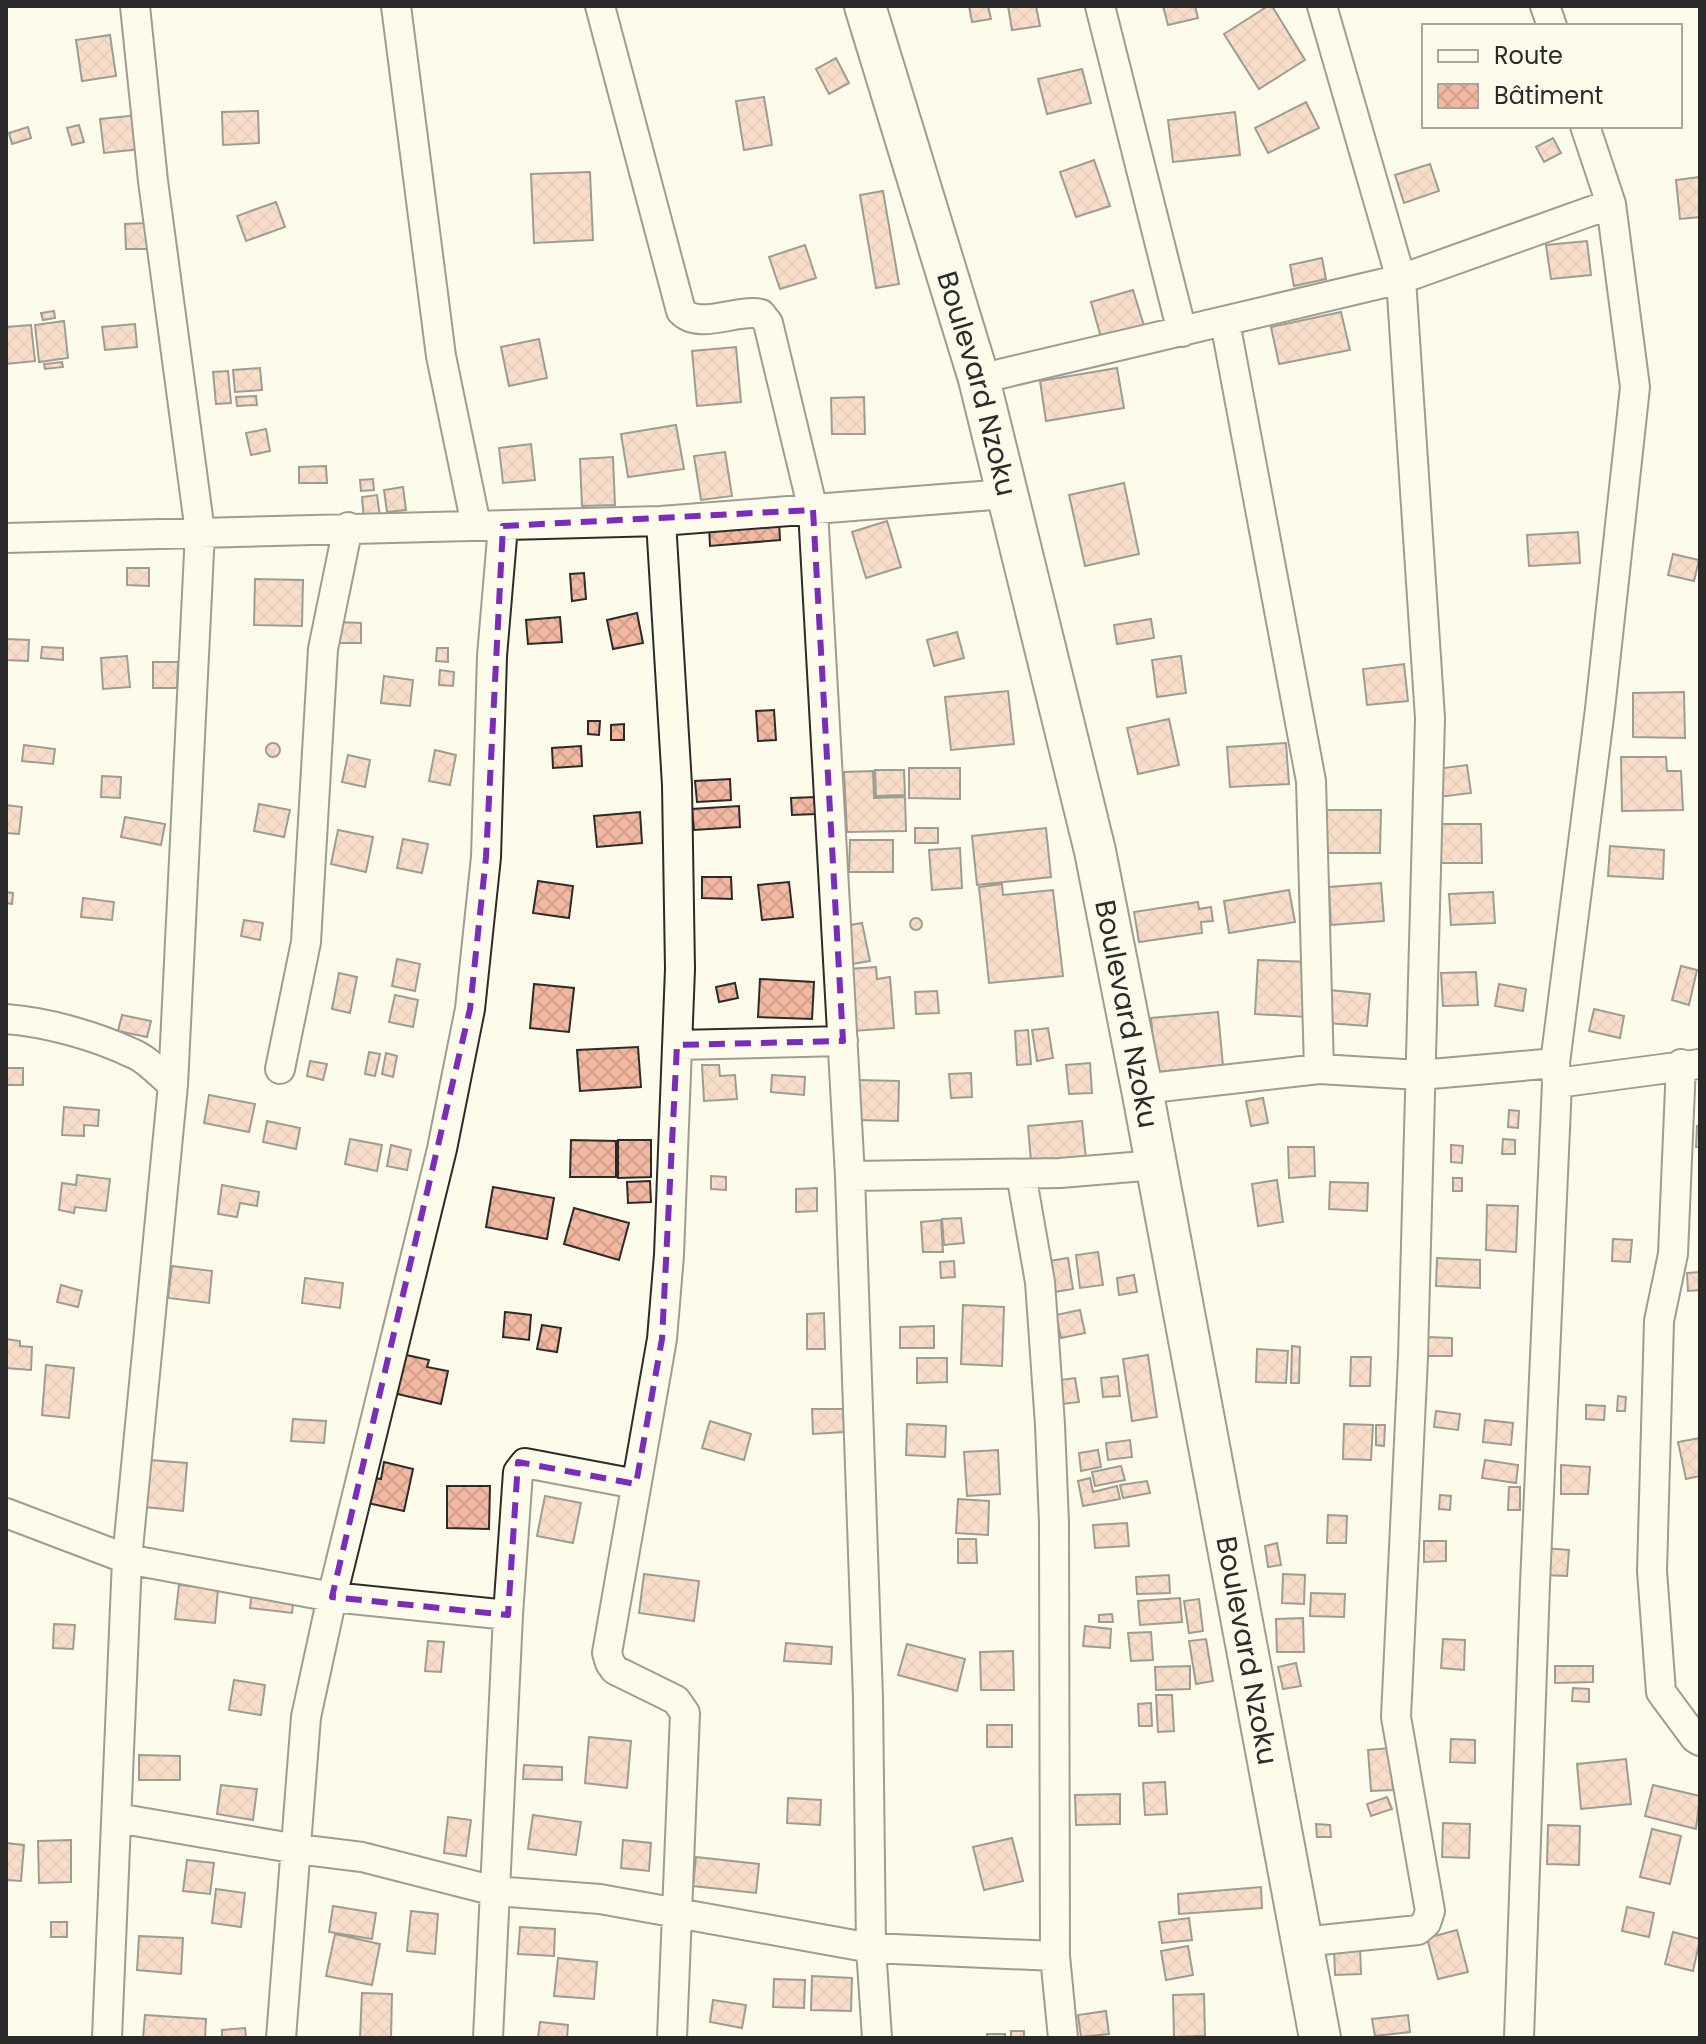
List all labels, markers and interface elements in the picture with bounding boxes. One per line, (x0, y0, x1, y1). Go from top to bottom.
legend (1422, 24, 1682, 128)
text: Route (1494, 39, 1563, 72)
text: Bâtiment (1494, 79, 1603, 112)
street label: Boulevard Nzoku (928, 266, 1027, 500)
street label: Boulevard Nzoku (1086, 896, 1168, 1131)
street label: Boulevard Nzoku (1207, 1533, 1288, 1768)

